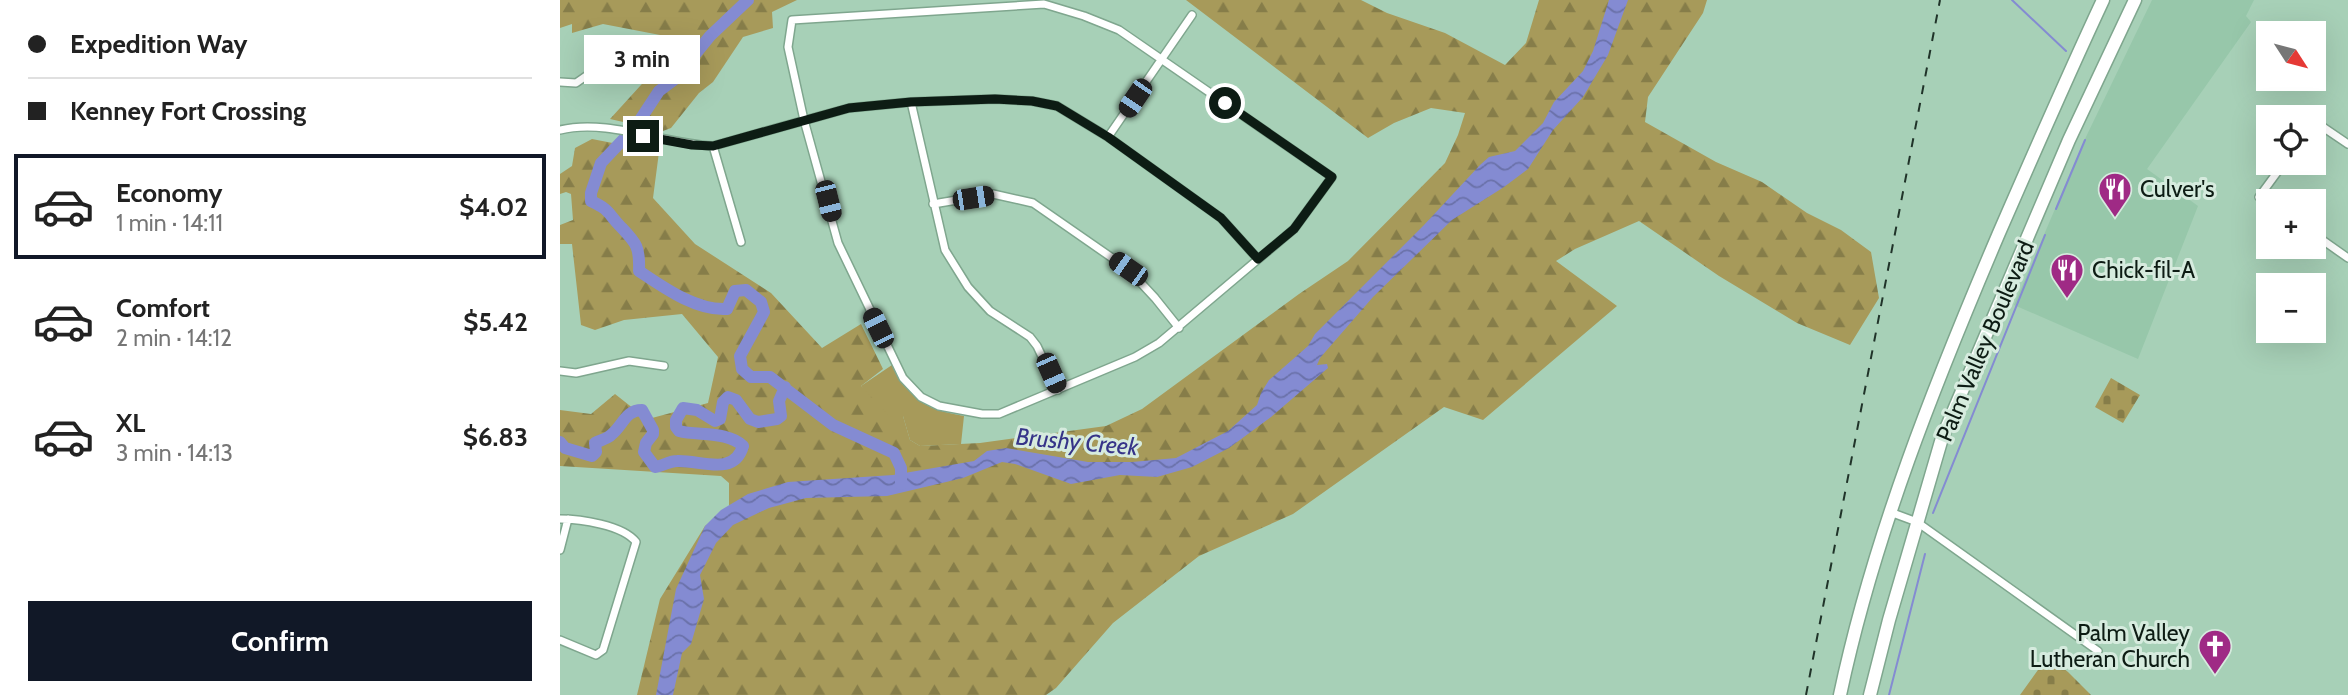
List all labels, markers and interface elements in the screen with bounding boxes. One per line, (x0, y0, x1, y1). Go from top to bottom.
north arrow (2256, 21, 2326, 91)
map controls (2256, 21, 2326, 343)
text: Expedition Way (70, 28, 248, 60)
callout: 3 min (585, 34, 701, 83)
text: 3 min (614, 45, 670, 73)
car (1115, 75, 1156, 121)
route start (1209, 87, 1241, 119)
text: Kenney Fort Crossing (70, 95, 306, 127)
button: locate (2256, 105, 2326, 175)
route end (627, 120, 659, 152)
restaurant icon: Culver's (2096, 170, 2134, 219)
icon: car (32, 175, 95, 238)
place label: Culver's (2140, 175, 2215, 203)
text: Economy (116, 177, 222, 209)
car (813, 178, 844, 224)
car (951, 184, 996, 212)
button: + (2256, 189, 2326, 259)
text: $4.02 (459, 191, 528, 223)
text: 1 min · 14:11 (116, 209, 223, 237)
street label: Palm Valley Boulevard (1930, 236, 2040, 446)
car (1105, 248, 1152, 290)
restaurant icon: Chick-fil-A (2048, 251, 2086, 300)
place label: Chick-fil-A (2092, 256, 2195, 284)
button: − (2256, 273, 2326, 343)
icon: car (32, 290, 95, 353)
text: Comfort (116, 292, 210, 324)
car (860, 305, 897, 351)
text: $5.42 (463, 306, 528, 338)
text: 2 min · 14:12 (116, 324, 232, 352)
car (1033, 350, 1070, 396)
icon: car (32, 405, 95, 468)
text: XL (116, 407, 145, 439)
text: $6.83 (463, 421, 528, 453)
water label: Brushy Creek (1015, 422, 1140, 461)
text: 3 min · 14:13 (116, 439, 233, 467)
button: Confirm (28, 601, 532, 681)
place label: Palm Valley Lutheran Church (2030, 619, 2190, 673)
church icon: Palm Valley Lutheran Church (2196, 627, 2234, 676)

